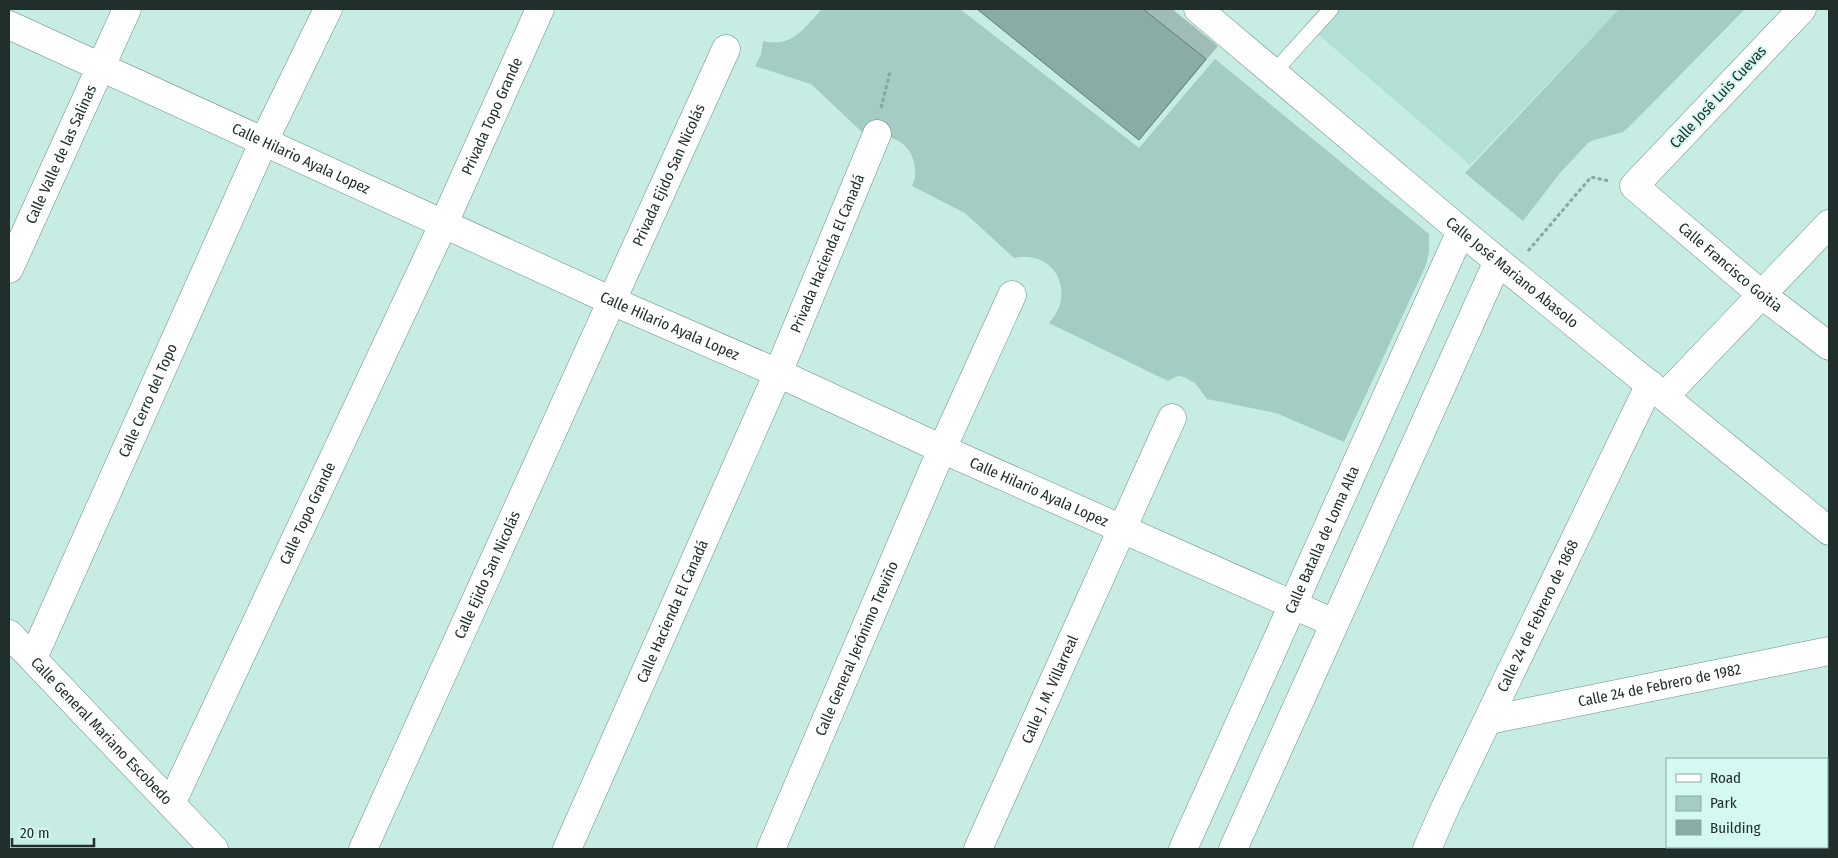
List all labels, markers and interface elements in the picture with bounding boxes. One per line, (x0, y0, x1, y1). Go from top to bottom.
street label: Calle José Luis Cuevas (1666, 42, 1770, 152)
street label: Privada Topo Grande (458, 55, 526, 178)
street label: Calle Valle de las Salinas (22, 82, 100, 227)
street label: Privada Ejido San Nicolás (629, 101, 709, 249)
street label: Calle Hilario Ayala Lopez (229, 119, 373, 198)
street label: Privada Hacienda El Canadá (787, 171, 868, 336)
street label: Calle José Mariano Abasolo (1442, 213, 1582, 332)
street label: Calle Francisco Goitia (1675, 219, 1786, 316)
street label: Calle Hilario Ayala Lopez (597, 288, 742, 364)
street label: Calle Cerro del Topo (115, 341, 181, 460)
street label: Calle Hilario Ayala Lopez (967, 453, 1111, 531)
street label: Calle Topo Grande (276, 459, 339, 568)
street label: Calle Batalla de Loma Alta (1281, 463, 1363, 616)
street label: Calle Ejido San Nicolás (451, 508, 524, 642)
street label: Calle Hacienda El Canadá (633, 537, 712, 686)
street label: Calle 24 de Febrero de 1868 (1493, 537, 1582, 695)
street label: Calle General Jerónimo Treviño (811, 558, 902, 739)
street label: Calle J. M. Villarreal (1018, 632, 1082, 746)
street label: Calle General Mariano Escobedo (27, 654, 176, 809)
street label: Calle 24 de Febrero de 1982 (1577, 660, 1743, 711)
legend (1666, 758, 1828, 848)
text: Road (1710, 769, 1741, 787)
text: Park (1710, 794, 1737, 812)
scale bar (12, 816, 95, 848)
text: Building (1710, 819, 1761, 837)
text: 20 m (20, 824, 50, 842)

